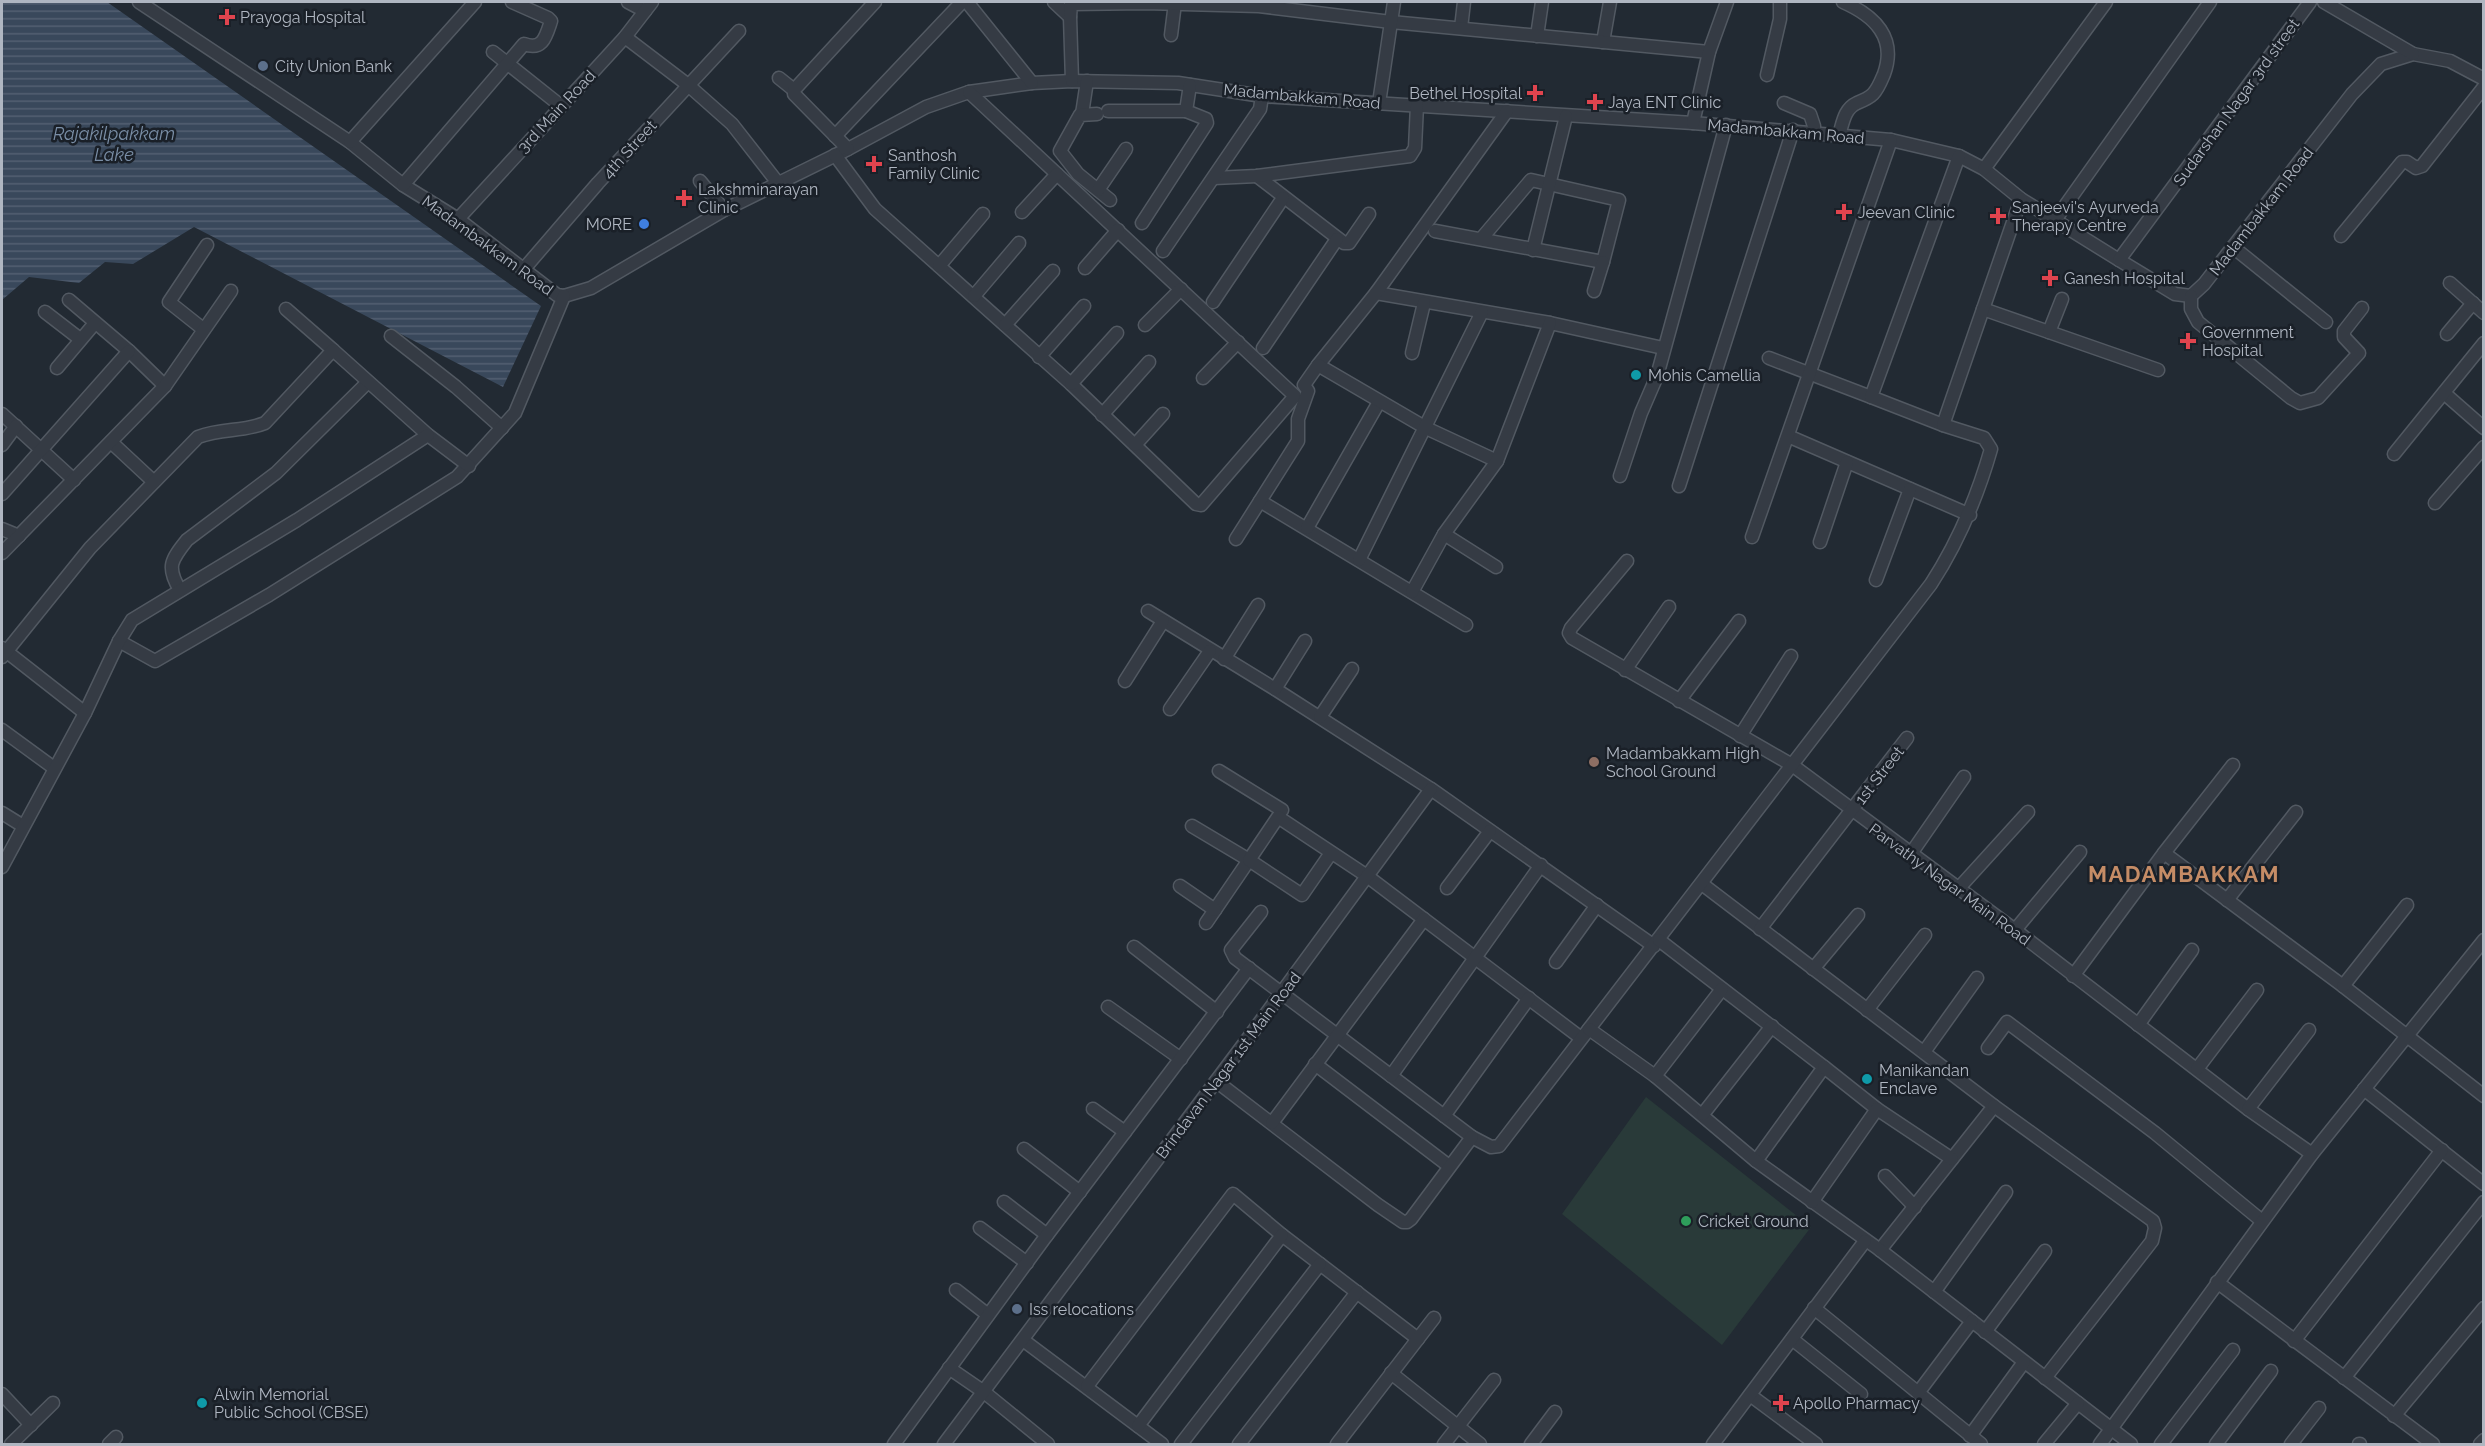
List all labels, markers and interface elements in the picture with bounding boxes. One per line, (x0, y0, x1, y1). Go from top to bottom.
marker: Prayoga Hospital (218, 8, 236, 26)
place label: Prayoga Hospital (240, 8, 366, 27)
street label: Sudarshan Nagar 3rd street (2169, 14, 2304, 190)
place label: City Union Bank (275, 57, 393, 76)
marker: City Union Bank (256, 59, 270, 73)
street label: 3rd Main Road (513, 66, 599, 157)
street label: Madambakkam Road (1223, 80, 1381, 113)
place label: Bethel Hospital (1409, 84, 1523, 103)
marker: Bethel Hospital (1526, 84, 1544, 102)
marker: Jaya ENT Clinic (1586, 93, 1604, 111)
place label: Jaya ENT Clinic (1608, 93, 1721, 112)
street label: Madambakkam Road (1707, 115, 1865, 148)
street label: 4th Street (598, 116, 661, 182)
water label: Rajakilpakkam Lake (53, 123, 175, 165)
street label: Madambakkam Road (2205, 143, 2317, 279)
place label: Santhosh Family Clinic (888, 146, 980, 183)
marker: Santhosh Family Clinic (865, 155, 883, 173)
place label: Lakshminarayan Clinic (698, 180, 818, 217)
marker: Lakshminarayan Clinic (675, 189, 693, 207)
street label: Madambakkam Road (418, 191, 557, 299)
place label: Sanjeevi's Ayurveda Therapy Centre (2012, 198, 2159, 235)
marker: Jeevan Clinic (1835, 203, 1853, 221)
place label: Jeevan Clinic (1858, 203, 1955, 222)
marker: Sanjeevi's Ayurveda Therapy Centre (1989, 207, 2007, 225)
place label: MORE (586, 215, 632, 234)
marker: MORE (637, 217, 651, 231)
marker: Ganesh Hospital (2041, 269, 2059, 287)
place label: Ganesh Hospital (2064, 269, 2185, 288)
place label: Government Hospital (2202, 323, 2295, 360)
marker: Government Hospital (2179, 332, 2197, 350)
place label: Mohis Camellia (1648, 366, 1761, 385)
marker: Mohis Camellia (1629, 368, 1643, 382)
street label: 1st Street (1851, 742, 1908, 808)
place label: Madambakkam High School Ground (1606, 744, 1760, 781)
marker: Madambakkam High School Ground (1587, 755, 1601, 769)
street label: Parvathy Nagar Main Road (1865, 819, 2034, 949)
district label: MADAMBAKKAM (2088, 861, 2280, 887)
street label: Brindavan Nagar 1st Main Road (1152, 968, 1305, 1162)
place label: Manikandan Enclave (1879, 1061, 1969, 1098)
marker: Manikandan Enclave (1860, 1072, 1874, 1086)
place label: Cricket Ground (1698, 1212, 1809, 1231)
marker: Cricket Ground (1679, 1214, 1693, 1228)
place label: Iss relocations (1029, 1300, 1134, 1319)
marker: Iss relocations (1010, 1302, 1024, 1316)
place label: Alwin Memorial Public School (CBSE) (214, 1385, 368, 1422)
place label: Apollo Pharmacy (1793, 1394, 1920, 1413)
marker: Alwin Memorial Public School (CBSE) (195, 1396, 209, 1410)
marker: Apollo Pharmacy (1774, 1396, 1788, 1410)

